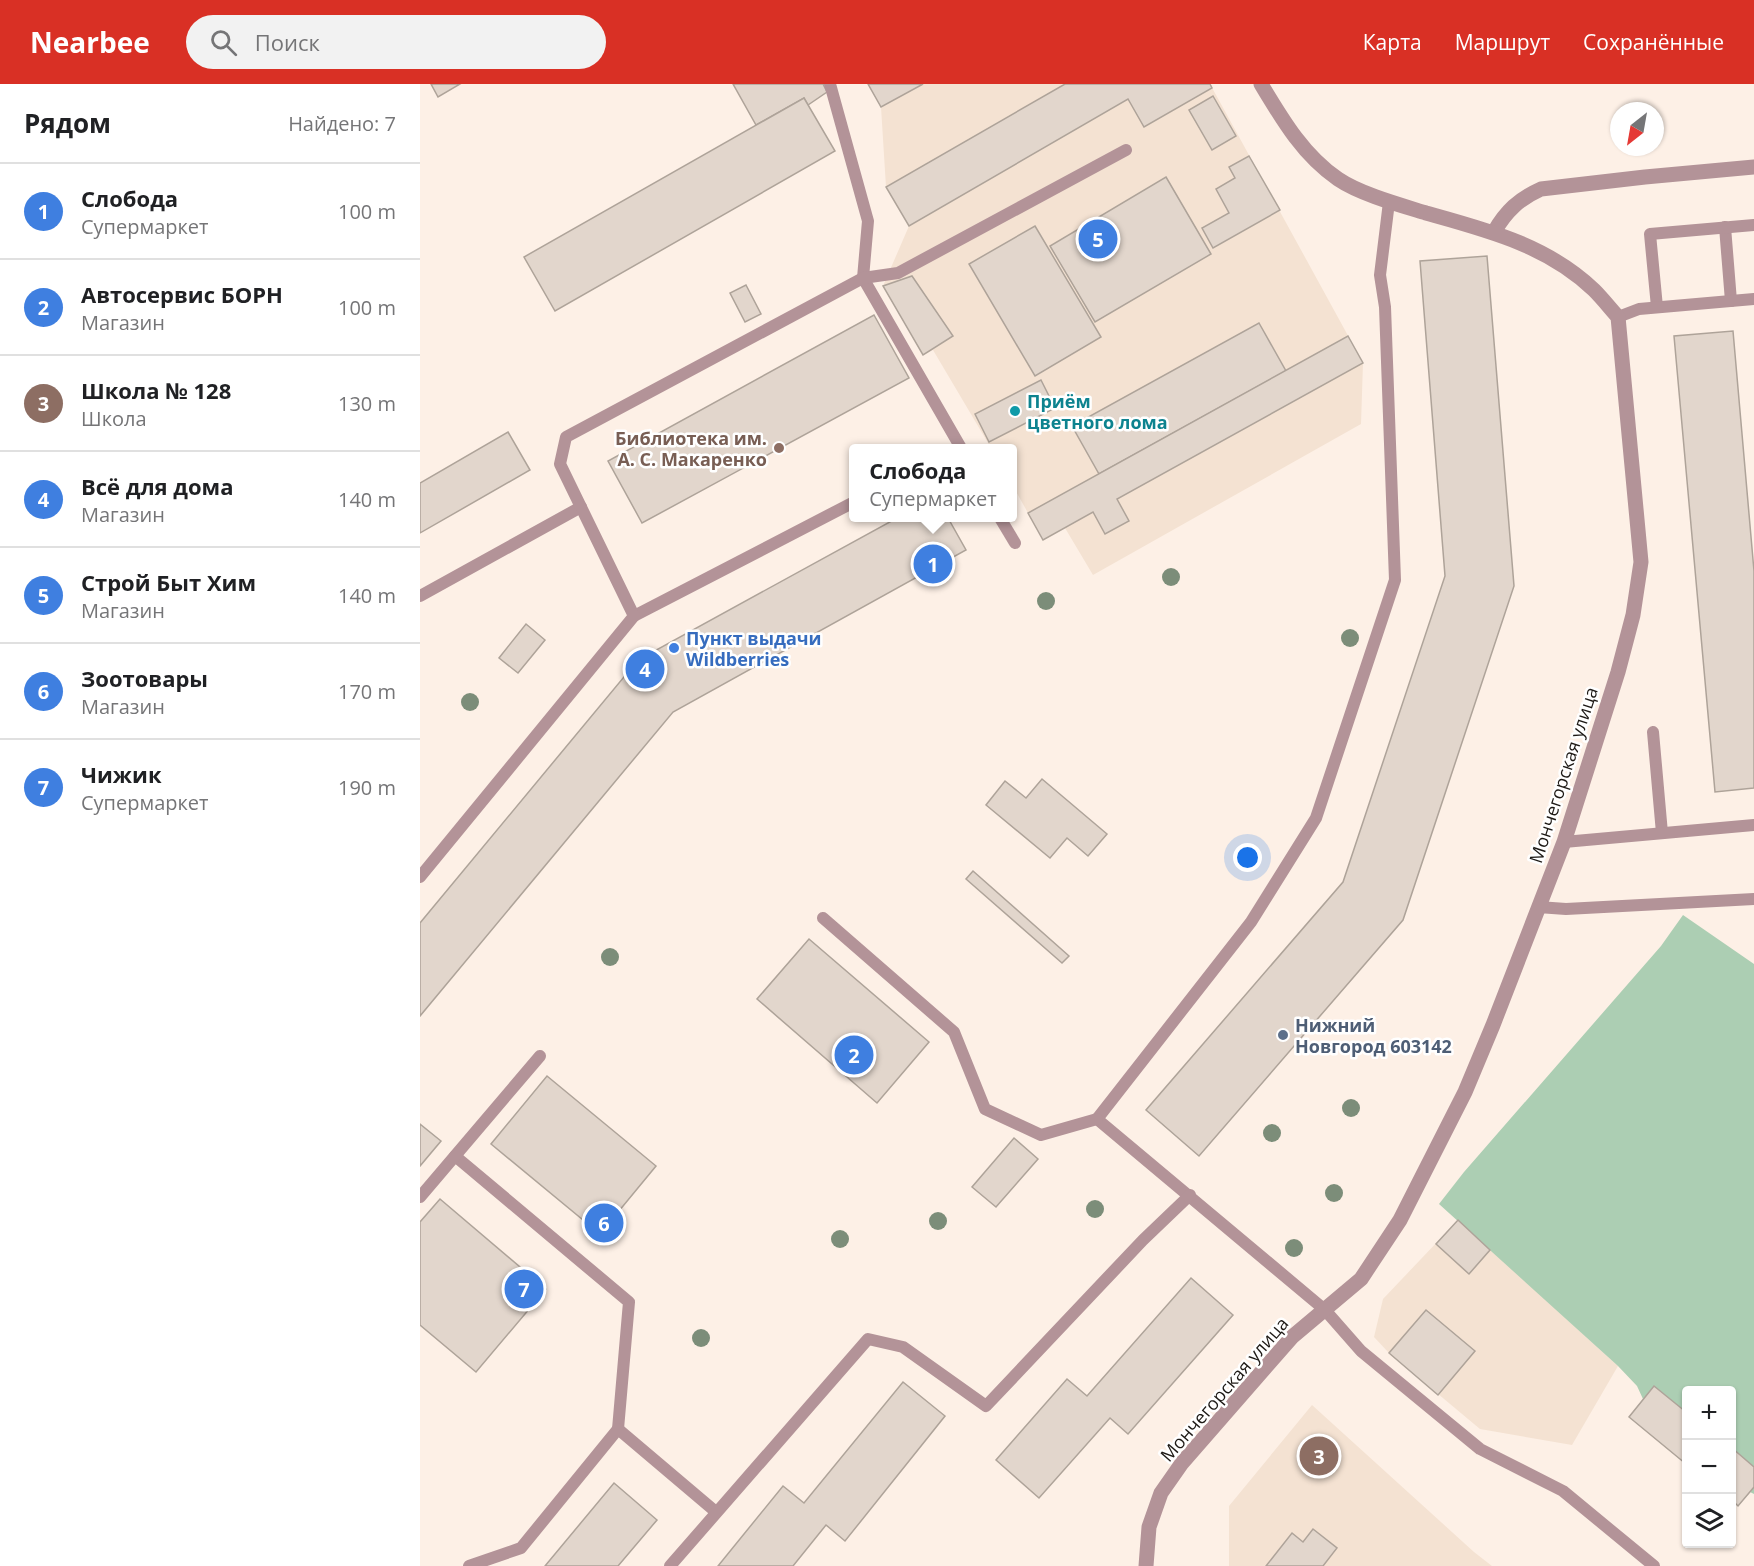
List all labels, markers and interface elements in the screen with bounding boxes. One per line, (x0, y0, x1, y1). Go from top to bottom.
search box (186, 15, 606, 69)
text: Nearbee (30, 23, 150, 61)
icon: search (207, 26, 240, 59)
text: Поиск (255, 27, 320, 57)
text: Карта (1363, 28, 1422, 56)
text: Маршрут (1455, 28, 1550, 56)
text: Сохранённые (1583, 28, 1724, 56)
north arrow (1610, 102, 1664, 156)
text: Рядом (24, 105, 111, 141)
text: Найдено: 7 (288, 110, 396, 137)
text: Слобода (81, 183, 178, 213)
text: 1 (38, 198, 49, 225)
text: 100 m (338, 198, 396, 225)
text: Супермаркет (81, 213, 208, 240)
pin: 5 (1078, 216, 1118, 262)
text: Автосервис БОРН (81, 279, 283, 309)
text: 2 (38, 294, 49, 321)
text: 100 m (338, 294, 396, 321)
text: Магазин (81, 309, 165, 336)
text: Школа № 128 (81, 375, 231, 405)
place label: Приём цветного лома (1027, 389, 1168, 434)
text: 3 (38, 390, 49, 417)
text: 130 m (338, 390, 396, 417)
marker: Приём цветного лома (1008, 404, 1022, 418)
text: Школа (81, 405, 147, 432)
place label: Библиотека им. А. С. Макаренко (615, 426, 767, 471)
marker: Библиотека им. А. С. Макаренко (772, 441, 786, 455)
popup (849, 444, 1017, 522)
text: Слобода (869, 455, 966, 485)
text: Всё для дома (81, 471, 233, 501)
text: Супермаркет (869, 485, 997, 512)
text: 4 (38, 486, 49, 513)
text: 140 m (338, 486, 396, 513)
text: Магазин (81, 501, 165, 528)
pin: 1 (914, 542, 952, 586)
text: Строй Быт Хим (81, 567, 256, 597)
text: 5 (38, 582, 49, 609)
text: 140 m (338, 582, 396, 609)
text: Магазин (81, 597, 165, 624)
place label: Пункт выдачи Wildberries (686, 626, 822, 671)
marker: Пункт выдачи Wildberries (667, 641, 681, 655)
pin: 4 (626, 646, 664, 692)
text: Зоотовары (81, 663, 208, 693)
text: 6 (38, 678, 49, 705)
text: 170 m (338, 678, 396, 705)
street label: Мончегорская улица (1523, 684, 1603, 866)
text: Магазин (81, 693, 165, 720)
text: Чижик (81, 759, 162, 789)
text: 7 (38, 774, 49, 801)
text: 190 m (338, 774, 396, 801)
text: Супермаркет (81, 789, 208, 816)
your location (1233, 843, 1262, 872)
place label: Нижний Новгород 603142 (1295, 1013, 1452, 1058)
marker: Нижний Новгород 603142 (1276, 1028, 1290, 1042)
pin: 2 (834, 1032, 874, 1078)
pin: 6 (584, 1200, 624, 1246)
pin: 7 (504, 1266, 544, 1312)
street label: Мончегорская улица (1155, 1312, 1293, 1466)
map controls (1682, 1386, 1736, 1548)
button: + (1682, 1386, 1736, 1440)
pin: 3 (1300, 1434, 1338, 1478)
button: − (1682, 1440, 1736, 1494)
button: layers (1682, 1494, 1736, 1548)

